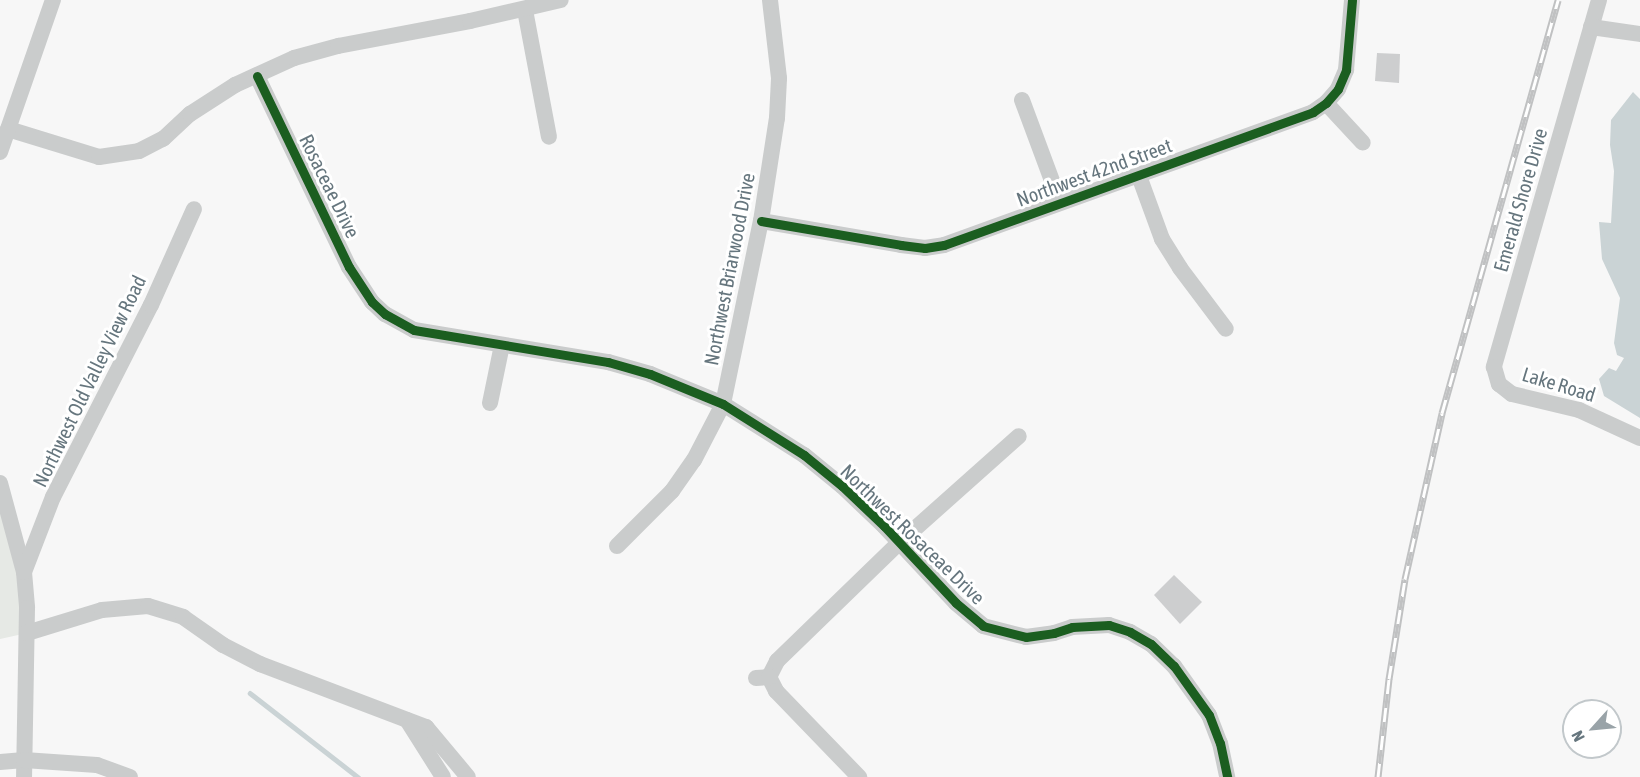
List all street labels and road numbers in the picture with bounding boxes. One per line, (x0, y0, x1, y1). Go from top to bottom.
street label: Emerald Shore Drive (1488, 125, 1552, 275)
street label: Rosaceae Drive (295, 130, 365, 242)
street label: Northwest 42nd Street (1013, 133, 1175, 211)
street label: Northwest Briarwood Drive (699, 171, 759, 367)
street label: Northwest Old Valley View Road (27, 271, 151, 491)
street label: Lake Road (1519, 361, 1599, 407)
street label: Northwest Rosaceae Drive (836, 459, 990, 609)

